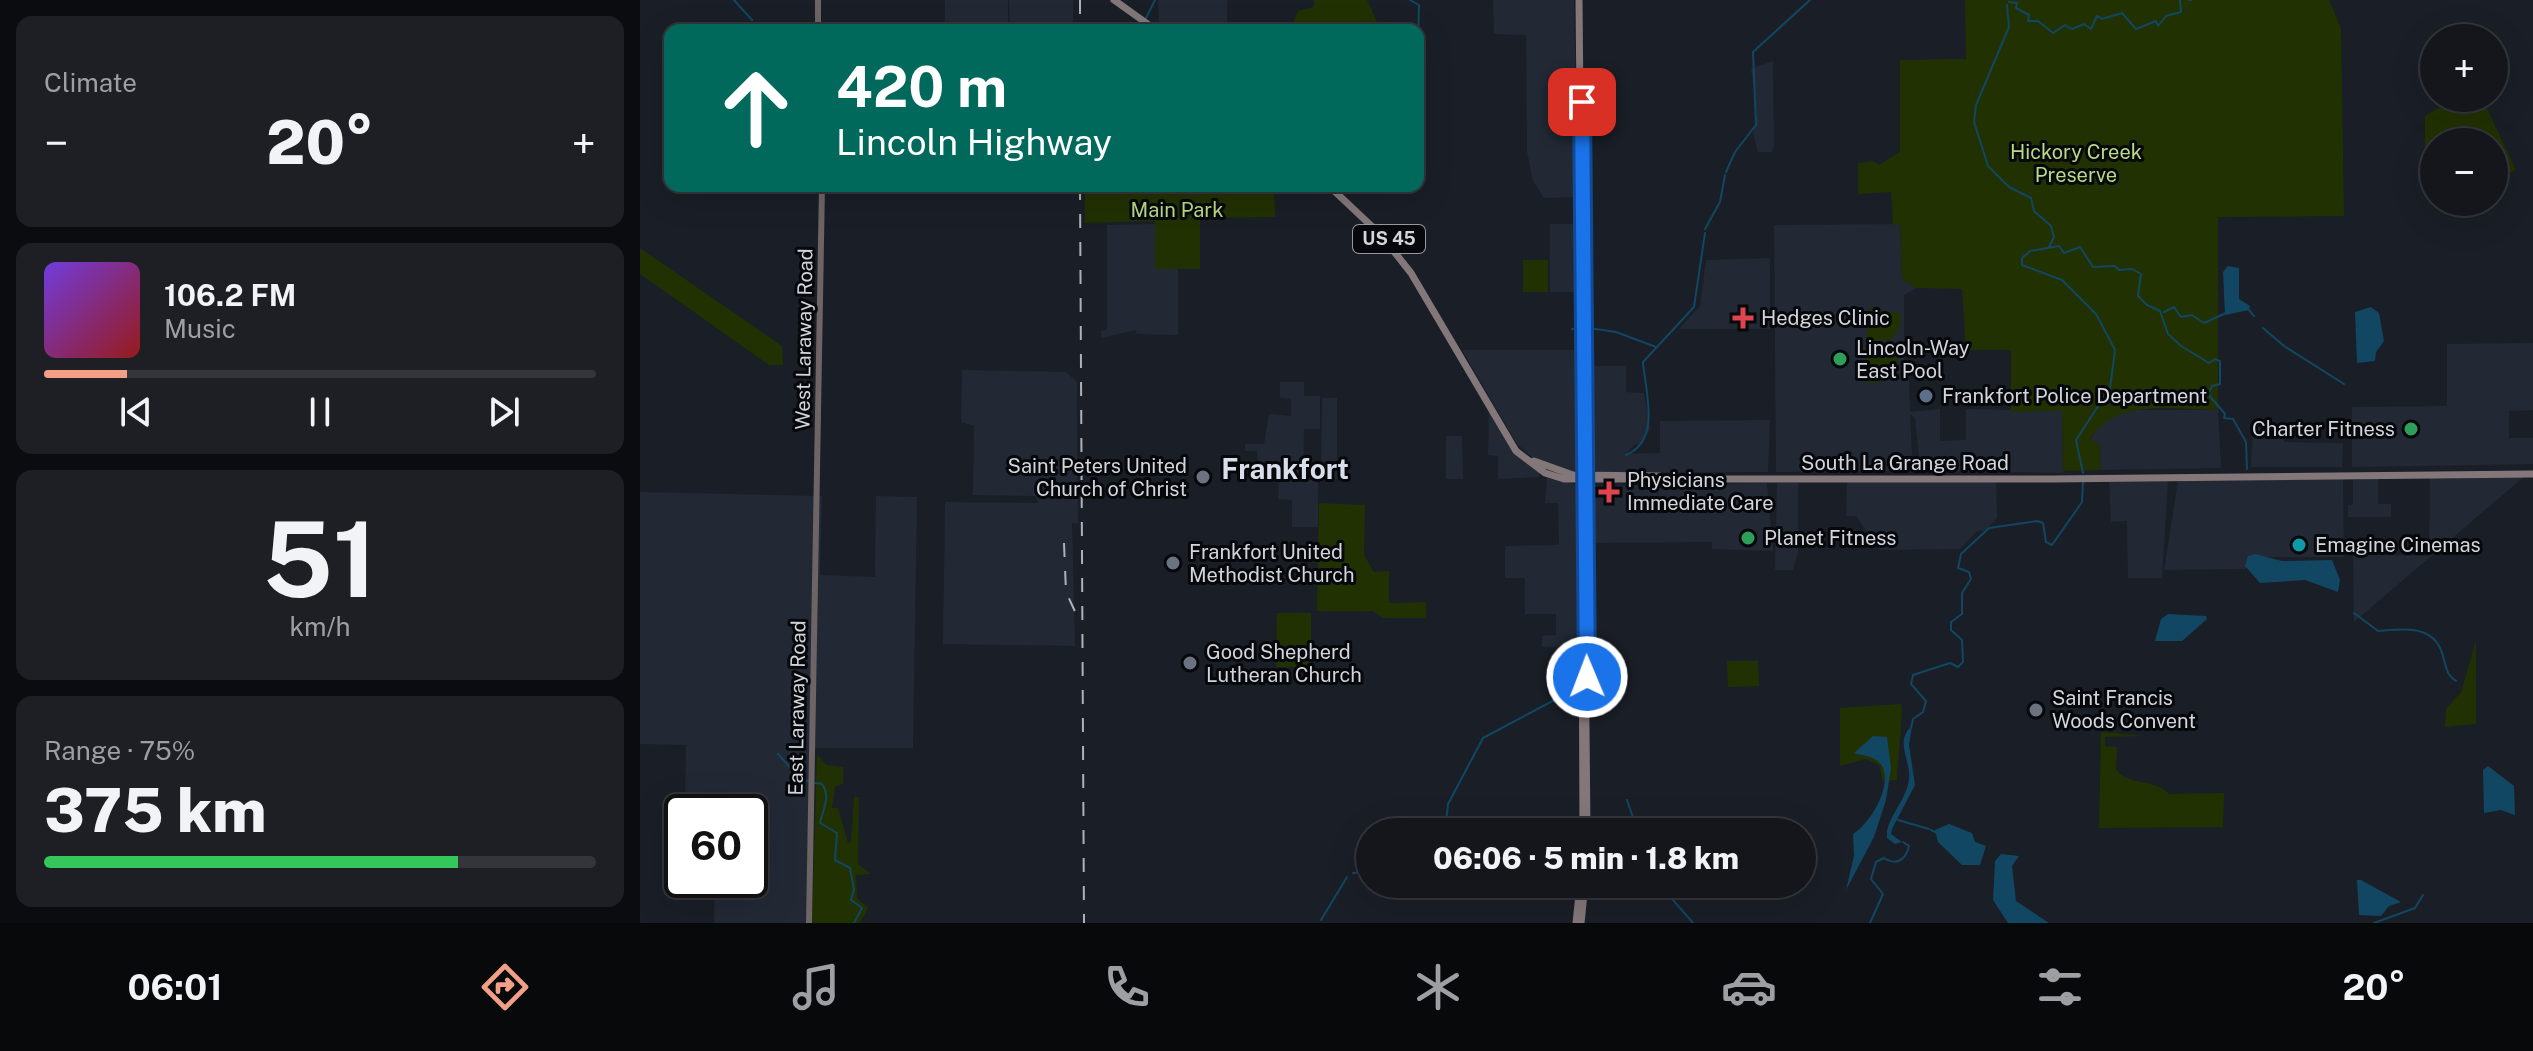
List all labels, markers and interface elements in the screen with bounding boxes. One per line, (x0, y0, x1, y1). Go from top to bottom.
map controls (2420, 24, 2508, 216)
button: + (2420, 24, 2508, 112)
text: 420 m (836, 54, 1007, 120)
icon: ahead (704, 56, 808, 160)
text: Climate (44, 67, 137, 98)
pin (1548, 68, 1616, 136)
icon: arrive (1560, 80, 1604, 124)
text: 20° (266, 107, 374, 178)
text: − (44, 117, 68, 169)
text: + (572, 117, 596, 169)
text: Lincoln Highway (836, 121, 1112, 163)
button: − (2420, 128, 2508, 216)
park label: Hickory Creek Preserve (2010, 140, 2142, 187)
park label: Main Park (1131, 198, 1223, 222)
road number: US 45 (1353, 225, 1425, 253)
street label: West Laraway Road (790, 248, 818, 430)
text: 106.2 FM (164, 277, 296, 313)
place label: Hedges Clinic (1761, 306, 1890, 330)
marker: Hedges Clinic (1732, 307, 1754, 329)
text: Music (164, 313, 236, 344)
place label: Lincoln-Way East Pool (1856, 336, 1970, 383)
marker: Lincoln-Way East Pool (1831, 350, 1849, 368)
place label: Frankfort Police Department (1942, 384, 2207, 408)
marker: Frankfort Police Department (1917, 387, 1935, 405)
icon: previous (114, 390, 158, 434)
icon: pause (298, 390, 342, 434)
icon: next (482, 390, 526, 434)
place label: Charter Fitness (2252, 417, 2395, 441)
marker: Charter Fitness (2402, 420, 2420, 438)
street label: South La Grange Road (1801, 451, 2009, 475)
district label: Frankfort (1221, 452, 1349, 485)
place label: Saint Peters United Church of Christ (1008, 454, 1187, 501)
marker: Saint Peters United Church of Christ (1194, 468, 1212, 486)
place label: Physicians Immediate Care (1627, 468, 1773, 515)
marker: Physicians Immediate Care (1598, 481, 1620, 503)
text: 51 (263, 498, 377, 620)
place label: Planet Fitness (1764, 526, 1896, 550)
marker: Planet Fitness (1739, 529, 1757, 547)
place label: Emagine Cinemas (2315, 533, 2481, 557)
marker: Emagine Cinemas (2290, 536, 2308, 554)
place label: Frankfort United Methodist Church (1189, 540, 1355, 587)
marker: Frankfort United Methodist Church (1164, 554, 1182, 572)
text: km/h (289, 611, 351, 642)
street label: East Laraway Road (783, 620, 811, 796)
position arrow (1545, 635, 1629, 719)
place label: Good Shepherd Lutheran Church (1206, 640, 1362, 687)
marker: Good Shepherd Lutheran Church (1181, 654, 1199, 672)
place label: Saint Francis Woods Convent (2052, 686, 2196, 733)
marker: Saint Francis Woods Convent (2027, 701, 2045, 719)
text: Range · 75% (44, 735, 195, 766)
text: 375 km (44, 775, 267, 846)
speed limit sign: 60 (664, 794, 768, 898)
text: 06:06 · 5 min · 1.8 km (1433, 840, 1739, 876)
icon: directions (477, 959, 533, 1015)
icon: music (788, 959, 844, 1015)
icon: phone (1099, 959, 1155, 1015)
icon: climate (1410, 959, 1466, 1015)
icon: car (1721, 959, 1777, 1015)
icon: filters (2032, 959, 2088, 1015)
text: 06:01 (127, 966, 223, 1008)
text: 20° (2342, 966, 2406, 1008)

